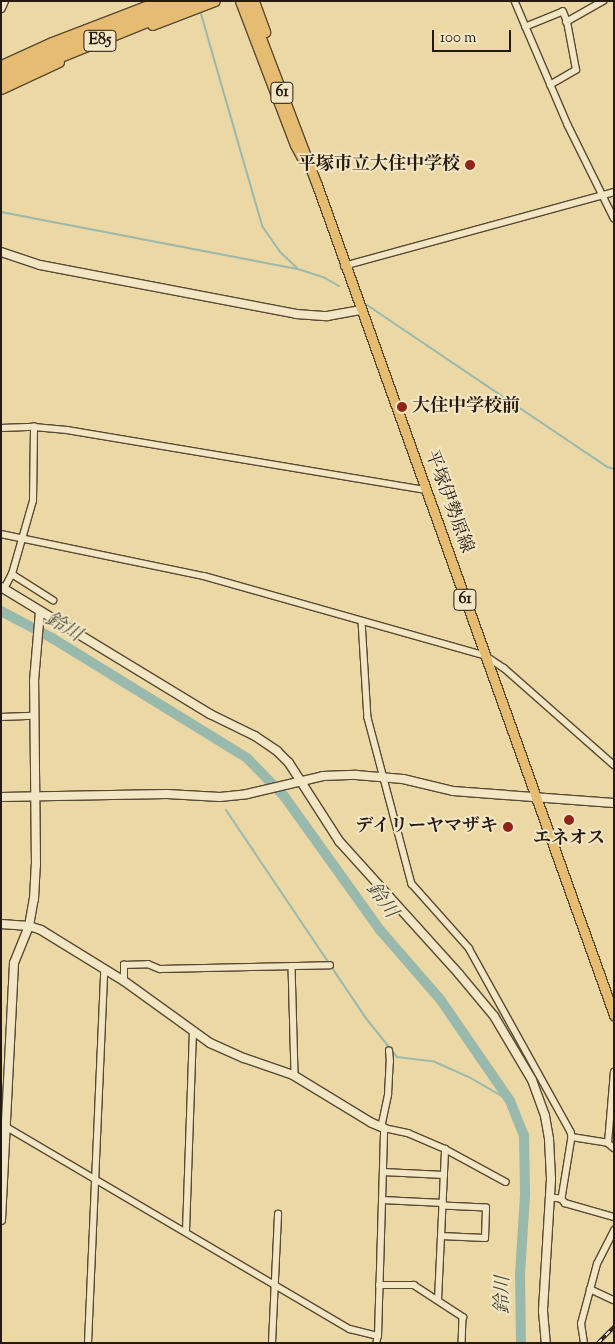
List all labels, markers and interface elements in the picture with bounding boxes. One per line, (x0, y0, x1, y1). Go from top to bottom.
scale bar (435, 20, 514, 52)
road number: E85 (82, 27, 118, 54)
text: 100 m (440, 28, 476, 49)
road number: 61 (270, 80, 294, 106)
place label: 平塚市立大住中学校 (298, 154, 460, 176)
marker: 平塚市立大住中学校 (464, 159, 476, 171)
place label: 大住中学校前 (412, 396, 520, 418)
marker: 大住中学校前 (396, 401, 408, 413)
street label: 平塚伊勢原線 (419, 448, 477, 556)
road number: 61 (452, 586, 478, 614)
water label: 鈴川 (41, 608, 85, 648)
marker: エネオス (563, 814, 575, 826)
place label: デイリーヤマザキ (354, 816, 498, 838)
marker: デイリーヤマザキ (502, 821, 514, 833)
place label: エネオス (533, 828, 605, 850)
water label: 鈴川 (361, 879, 401, 923)
water label: 鈴川 (492, 1276, 516, 1314)

